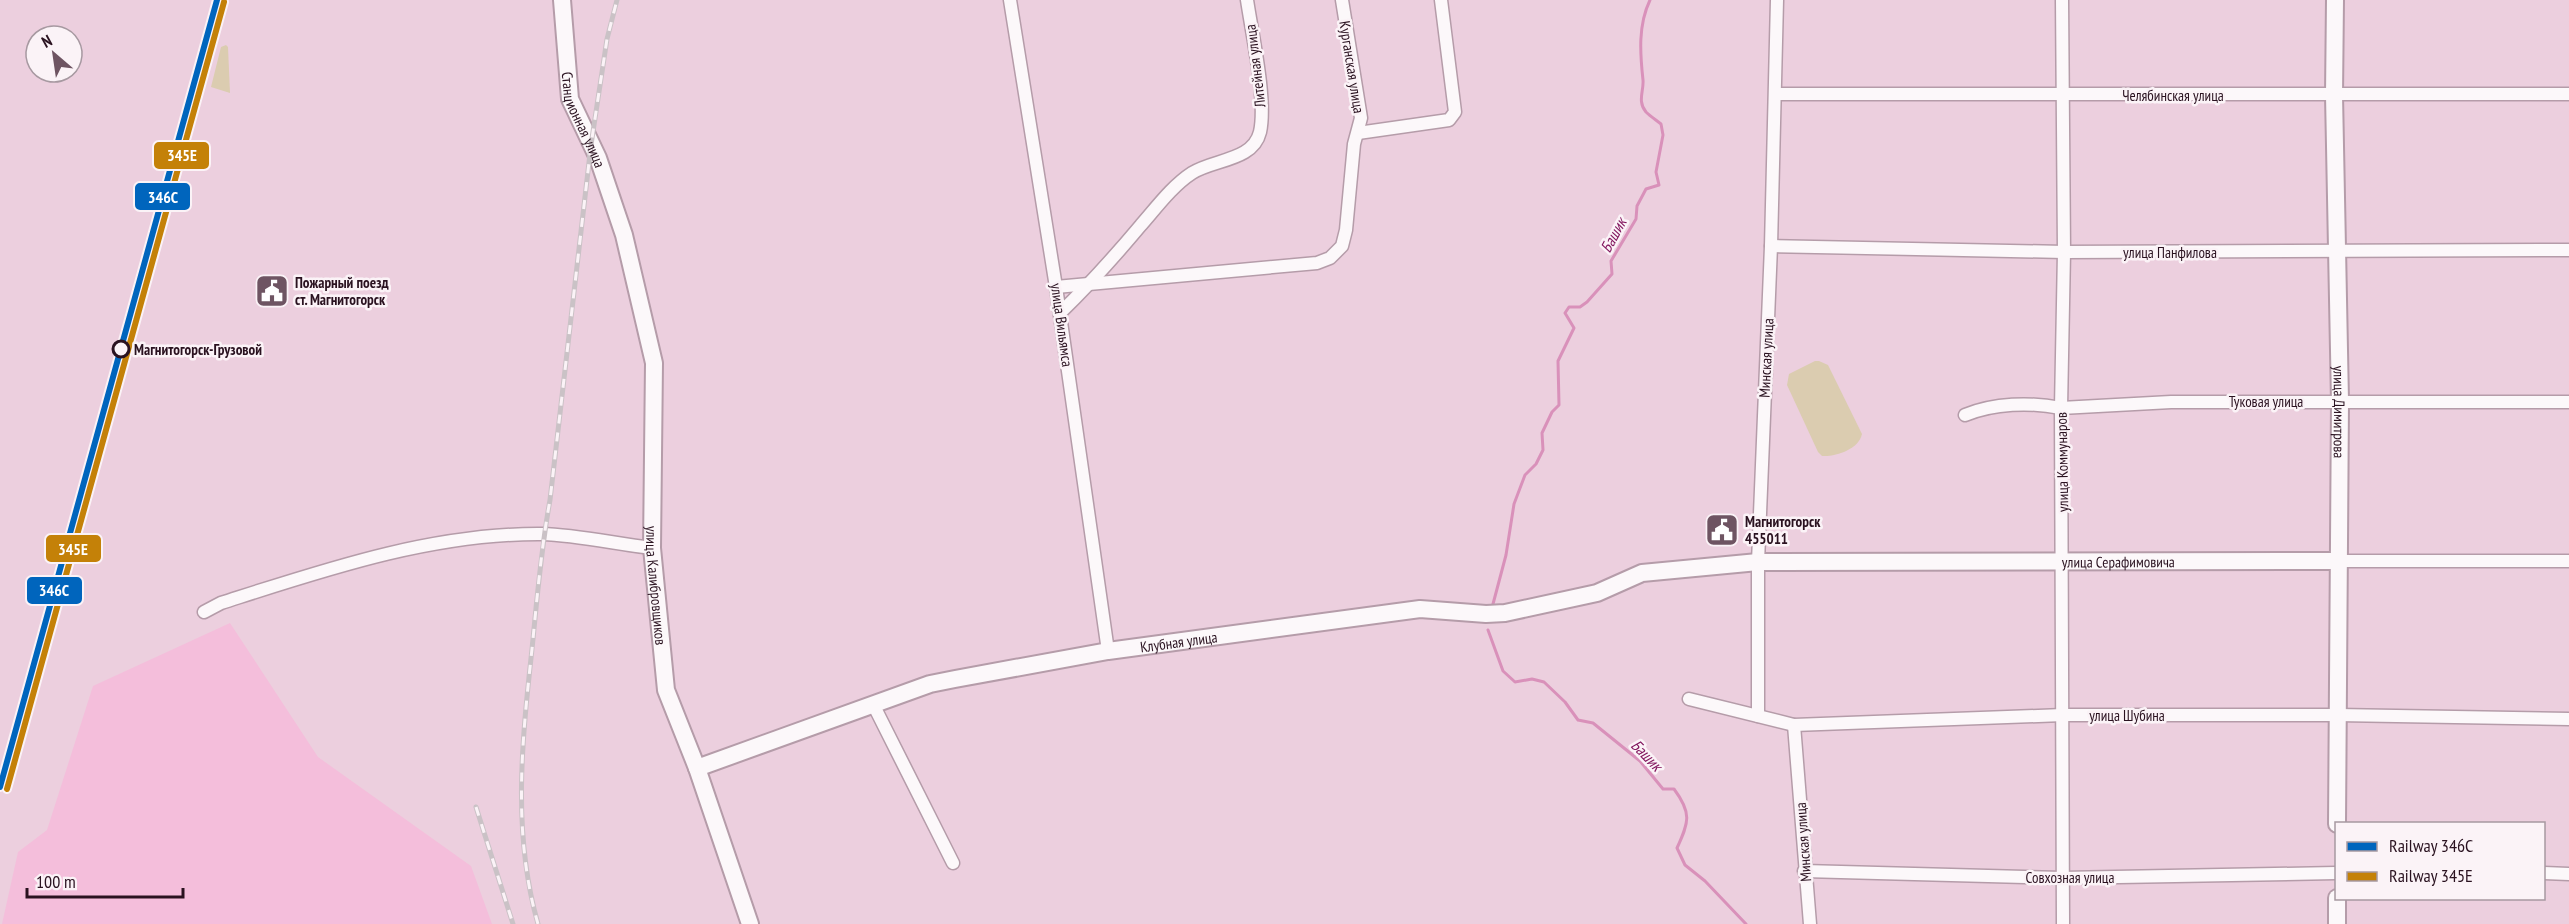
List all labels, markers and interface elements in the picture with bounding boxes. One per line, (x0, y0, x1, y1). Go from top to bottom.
street label: Курганская улица (1335, 19, 1369, 115)
street label: Литейная улица (1240, 23, 1270, 110)
north arrow (24, 24, 84, 84)
text: N (38, 30, 55, 52)
street label: Станционная улица (558, 71, 610, 170)
street label: Челябинская улица (2122, 86, 2224, 105)
line badge: 345Е (153, 141, 210, 170)
text: 345Е (167, 145, 197, 165)
line badge: 346С (134, 182, 191, 211)
text: 346С (148, 187, 179, 207)
water label: Башик (1595, 213, 1631, 256)
street label: улица Панфилова (2123, 243, 2217, 262)
public building icon: Пожарный поезд ст. Магнитогорск (254, 273, 290, 309)
place label: Пожарный поезд ст. Магнитогорск (295, 273, 389, 309)
street label: улица Вильямса (1047, 282, 1077, 368)
street label: Минская улица (1754, 318, 1778, 398)
marker: Магнитогорск-Грузовой (112, 340, 130, 358)
place label: Магнитогорск-Грузовой (134, 340, 262, 359)
street label: улица Димитрова (2330, 365, 2350, 458)
street label: Туковая улица (2229, 392, 2303, 411)
street label: улица Коммунаров (2052, 412, 2072, 512)
public building icon: Магнитогорск 455011 (1704, 512, 1740, 548)
place label: Магнитогорск 455011 (1745, 512, 1821, 548)
street label: улица Калибровщиков (642, 526, 671, 646)
line badge: 345Е (45, 534, 102, 563)
text: 345Е (58, 539, 88, 559)
street label: улица Серафимовича (2062, 552, 2175, 571)
line badge: 346С (26, 576, 83, 605)
text: 346С (39, 580, 70, 600)
street label: Клубная улица (1139, 627, 1218, 656)
street label: улица Шубина (2089, 706, 2165, 725)
water label: Башик (1627, 735, 1668, 776)
street label: Минская улица (1791, 802, 1815, 882)
legend (2335, 822, 2545, 900)
text: Railway 346С (2389, 834, 2473, 857)
scale bar (27, 861, 183, 899)
text: Railway 345Е (2389, 864, 2473, 887)
street label: Совхозная улица (2026, 868, 2114, 887)
text: 100 m (36, 870, 76, 893)

